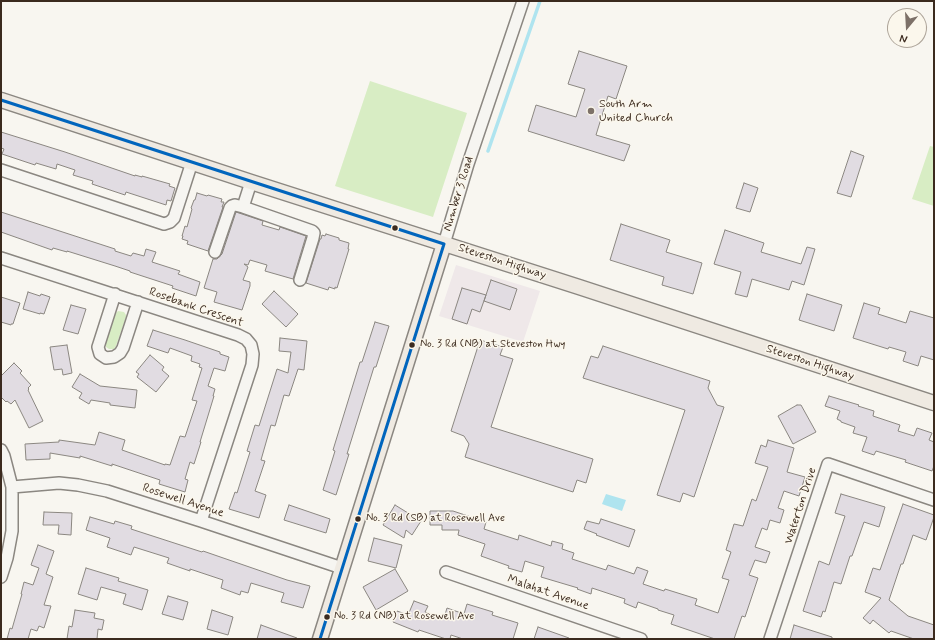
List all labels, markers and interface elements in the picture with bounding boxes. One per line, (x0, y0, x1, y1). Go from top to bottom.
north arrow (887, 8, 927, 48)
text: N (898, 31, 909, 46)
place label: South Arm United Church (599, 97, 673, 125)
marker: South Arm United Church (586, 106, 596, 116)
street label: Number 3 Road (441, 155, 477, 233)
unlabelled marker (390, 223, 400, 233)
street label: Steveston Highway (456, 241, 548, 283)
street label: Rosebank Crescent (147, 285, 245, 331)
place label: No. 3 Rd (NB) at Steveston Hwy (420, 338, 565, 352)
marker: No. 3 Rd (NB) at Steveston Hwy (407, 340, 417, 350)
street label: Steveston Highway (764, 342, 856, 384)
street label: Waterton Drive (782, 466, 820, 546)
street label: Rosewell Avenue (140, 481, 226, 521)
place label: No. 3 Rd (SB) at Rosewell Ave (366, 512, 505, 526)
marker: No. 3 Rd (SB) at Rosewell Ave (353, 514, 363, 524)
street label: Malahat Avenue (505, 572, 591, 614)
place label: No. 3 Rd (NB) at Rosewell Ave (334, 610, 474, 624)
marker: No. 3 Rd (NB) at Rosewell Ave (322, 612, 332, 622)

